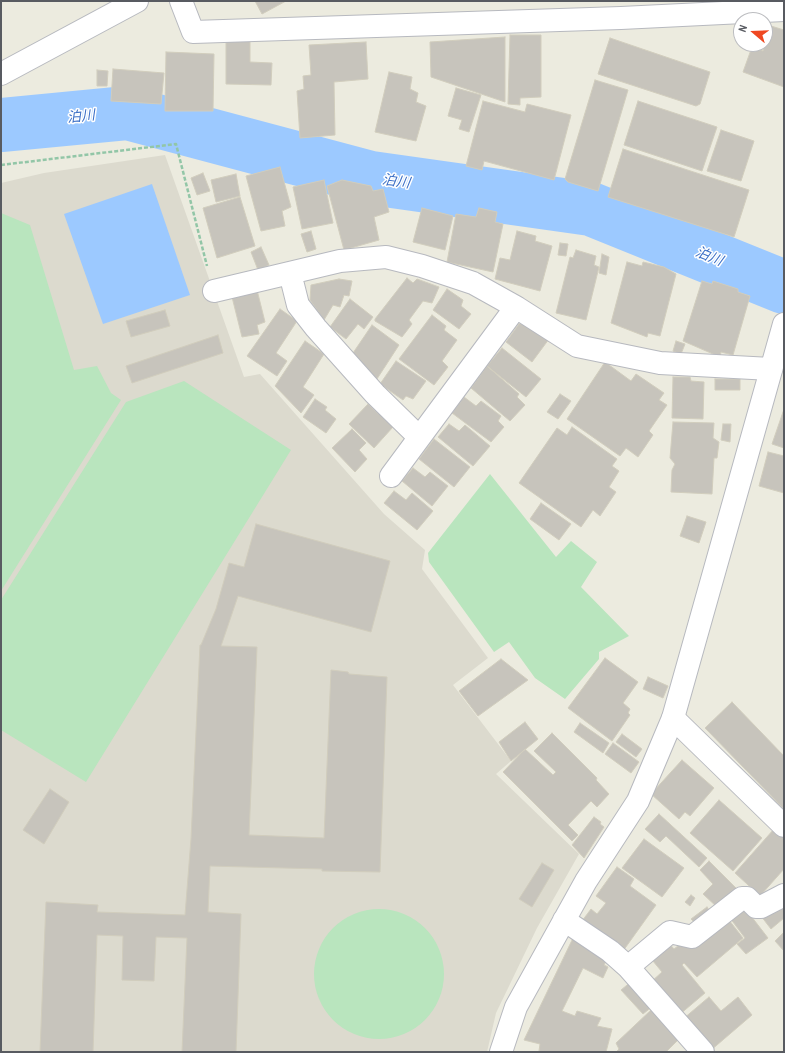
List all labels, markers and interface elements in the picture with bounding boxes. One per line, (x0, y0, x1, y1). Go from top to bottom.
north arrow (733, 12, 773, 52)
text: N (735, 23, 750, 34)
water label: 泊川 (66, 107, 96, 127)
water label: 泊川 (381, 172, 411, 192)
water label: 泊川 (693, 244, 725, 270)

